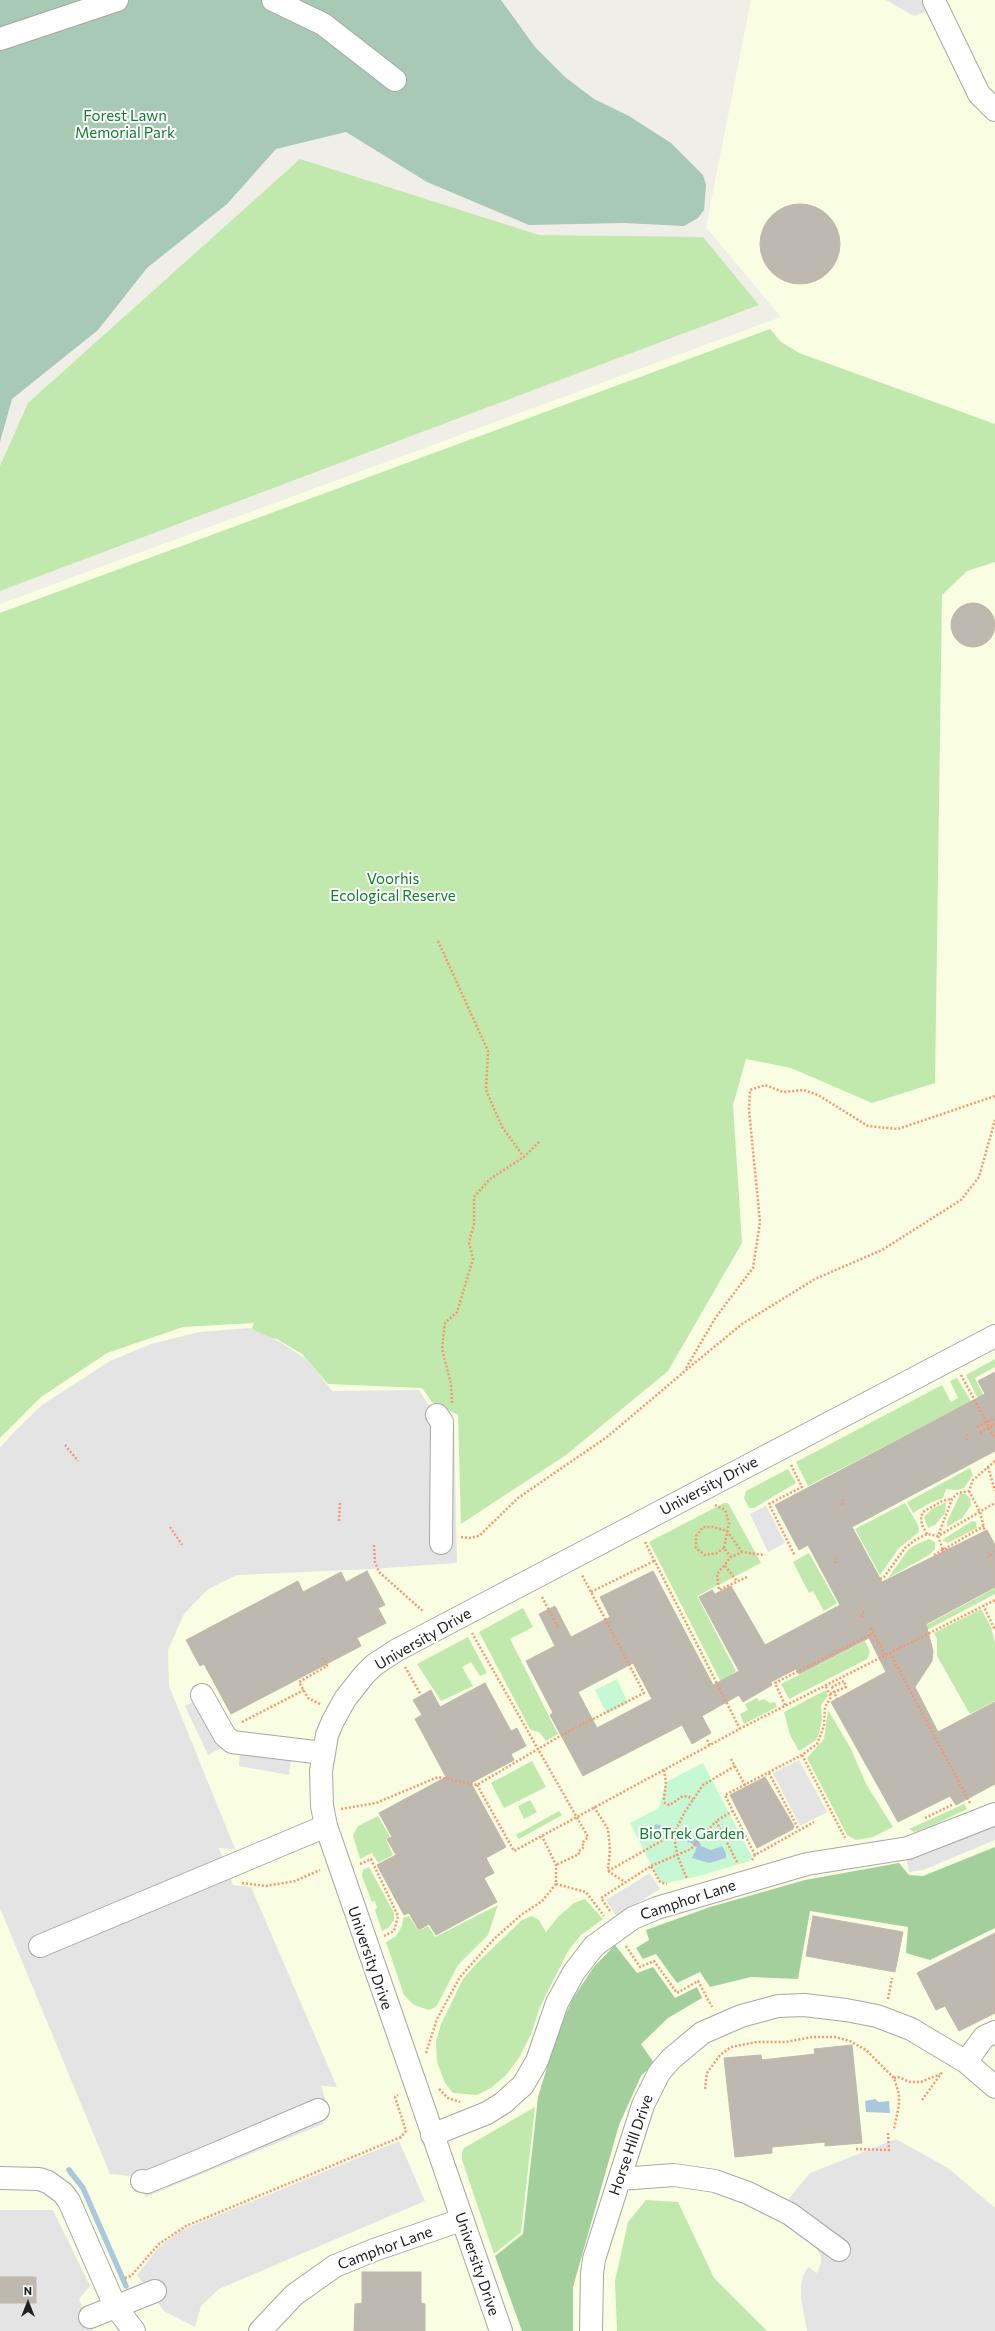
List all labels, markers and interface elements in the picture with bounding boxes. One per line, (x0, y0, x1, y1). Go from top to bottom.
park label: Forest Lawn Memorial Park (75, 107, 175, 142)
park label: Voorhis Ecological Reserve (330, 870, 456, 905)
street label: University Drive (657, 1453, 761, 1519)
street label: University Drive (372, 1604, 474, 1674)
park label: BioTrek Garden (639, 1825, 745, 1843)
street label: Camphor Lane (638, 1876, 738, 1924)
street label: University Drive (344, 1904, 396, 2012)
street label: Horse Hill Drive (605, 2092, 657, 2198)
street label: University Drive (451, 2210, 503, 2318)
street label: Camphor Lane (335, 2223, 435, 2273)
north arrow (8, 2283, 48, 2323)
text: N (24, 2284, 32, 2297)

